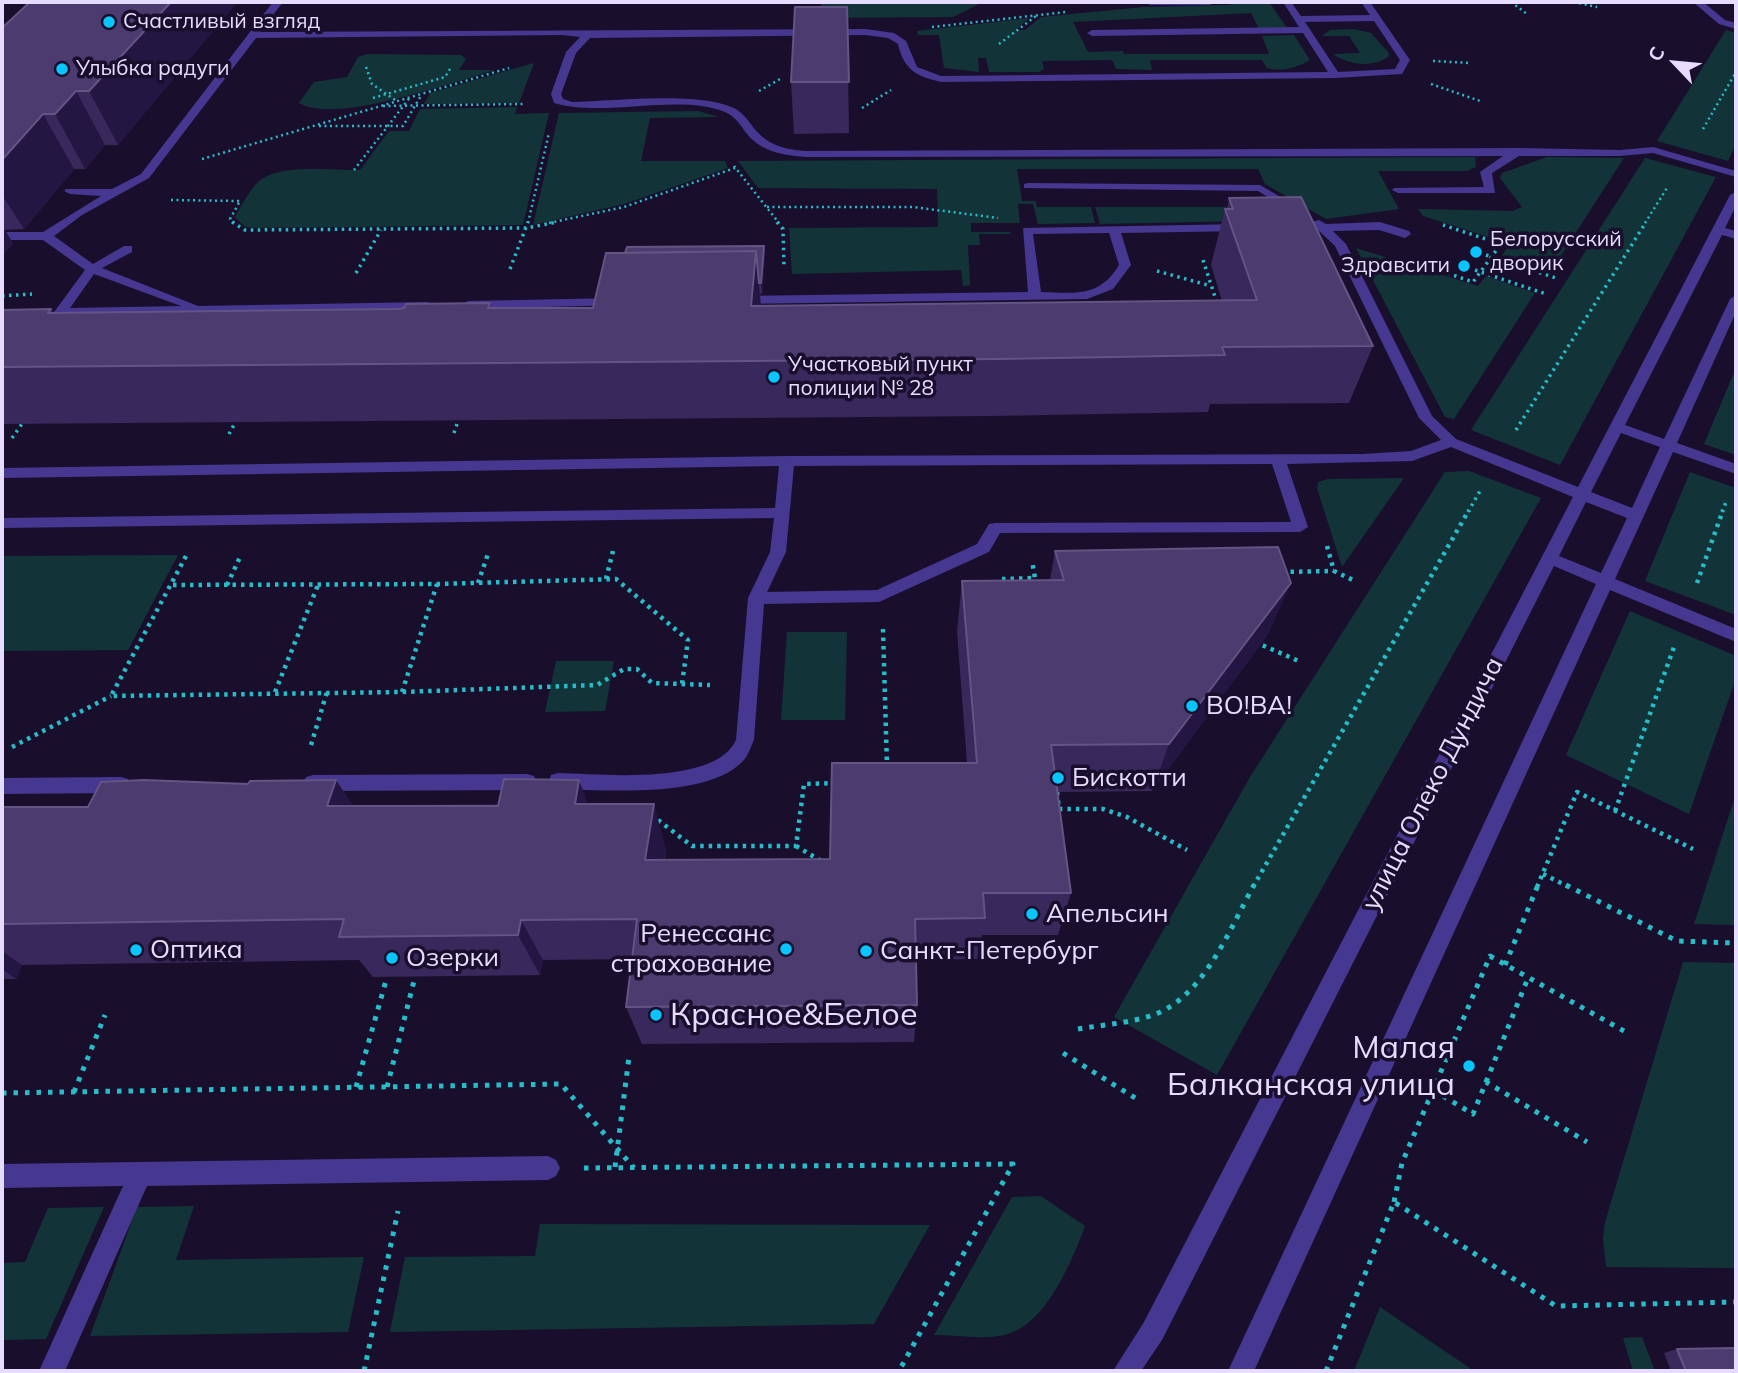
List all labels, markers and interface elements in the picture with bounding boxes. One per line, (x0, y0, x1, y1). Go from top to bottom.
place label: Счастливый взгляд (123, 9, 320, 35)
marker: Счастливый взгляд (101, 14, 117, 30)
north arrow (1640, 28, 1710, 98)
text: С (1642, 43, 1670, 65)
place label: Улыбка радуги (76, 56, 230, 82)
marker: Улыбка радуги (54, 61, 70, 77)
place label: Белорусский дворик (1490, 227, 1622, 277)
marker: Белорусский дворик (1468, 244, 1484, 260)
place label: Здравсити (1341, 253, 1450, 279)
marker: Здравсити (1456, 258, 1472, 274)
place label: Участковый пункт полиции № 28 (788, 352, 973, 402)
marker: Участковый пункт полиции № 28 (766, 369, 782, 385)
street label: улица Олеко Дундича (1356, 652, 1510, 916)
place label: ВО!ВА! (1206, 690, 1292, 722)
marker: ВО!ВА! (1184, 698, 1200, 714)
place label: Бискотти (1072, 762, 1187, 794)
marker: Бискотти (1050, 770, 1066, 786)
place label: Апельсин (1046, 898, 1169, 930)
marker: Апельсин (1024, 906, 1040, 922)
place label: Ренессанс страхование (611, 918, 772, 979)
place label: Оптика (150, 934, 243, 966)
place label: Санкт-Петербург (880, 935, 1099, 967)
marker: Ренессанс страхование (778, 941, 794, 957)
marker: Оптика (128, 942, 144, 958)
place label: Озерки (406, 942, 499, 974)
marker: Санкт-Петербург (858, 943, 874, 959)
marker: Озерки (384, 950, 400, 966)
place label: Красное&Белое (670, 996, 918, 1034)
marker: Красное&Белое (648, 1007, 664, 1023)
place label: Малая Балканская улица (1167, 1029, 1455, 1104)
marker: Малая Балканская улица (1461, 1058, 1477, 1074)

